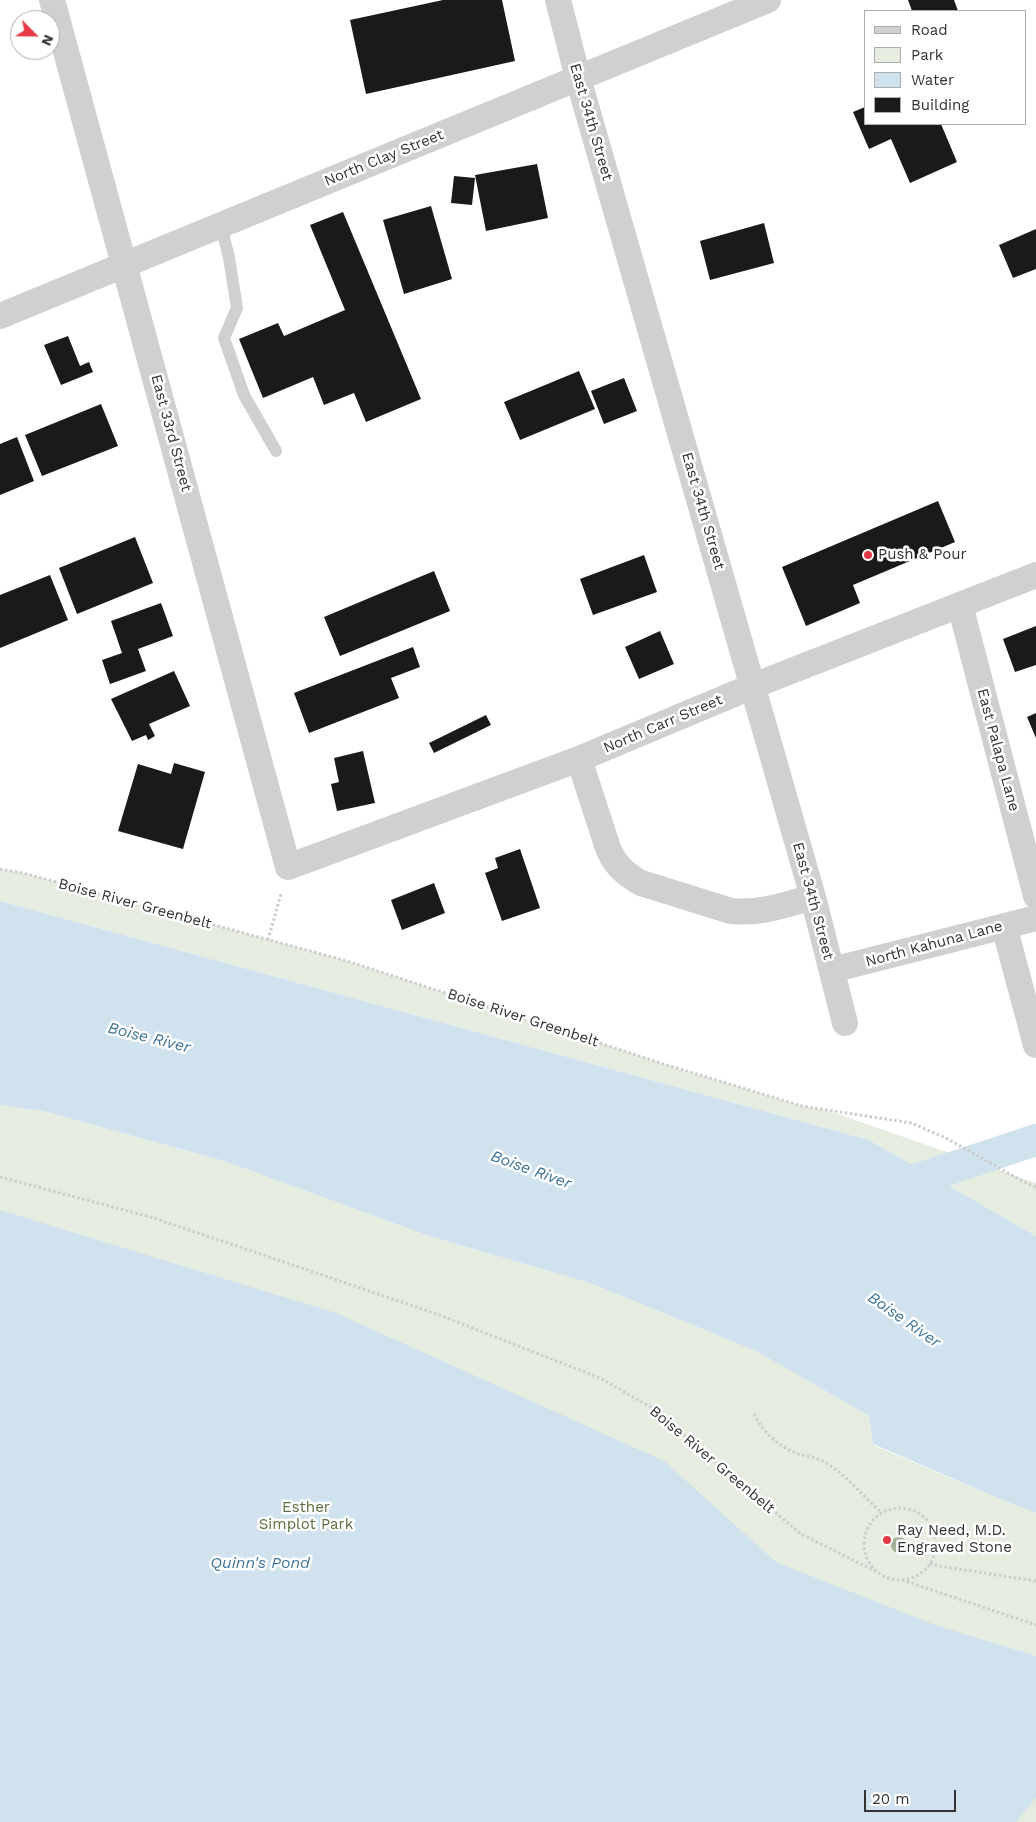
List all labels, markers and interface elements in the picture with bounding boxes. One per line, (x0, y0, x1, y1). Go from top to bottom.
north arrow (10, 10, 60, 60)
legend (864, 10, 1026, 125)
text: Road (911, 21, 948, 39)
text: N (38, 33, 57, 48)
text: Park (911, 46, 943, 64)
street label: East 34th Street (566, 61, 616, 183)
text: Water (911, 71, 954, 89)
text: Building (911, 96, 969, 114)
street label: North Clay Street (322, 126, 446, 190)
street label: East 33rd Street (147, 373, 195, 493)
street label: East 34th Street (678, 450, 728, 572)
place label: Push & Pour (878, 546, 967, 564)
marker: Push & Pour (862, 549, 874, 561)
street label: East Palapa Lane (973, 687, 1023, 813)
street label: North Carr Street (601, 691, 725, 757)
street label: East 34th Street (789, 840, 837, 962)
street label: Boise River Greenbelt (56, 875, 214, 933)
street label: North Kahuna Lane (863, 917, 1005, 971)
street label: Boise River Greenbelt (445, 985, 601, 1051)
water label: Boise River (106, 1018, 192, 1058)
water label: Boise River (488, 1147, 574, 1193)
water label: Boise River (864, 1288, 944, 1352)
street label: Boise River Greenbelt (646, 1402, 778, 1518)
park label: Esther Simplot Park (259, 1499, 353, 1534)
place label: Ray Need, M.D. Engraved Stone (897, 1522, 1012, 1557)
marker: Ray Need, M.D. Engraved Stone (881, 1534, 893, 1546)
water label: Quinn's Pond (210, 1553, 310, 1573)
scale bar (866, 1780, 958, 1812)
text: 20 m (872, 1790, 910, 1808)

